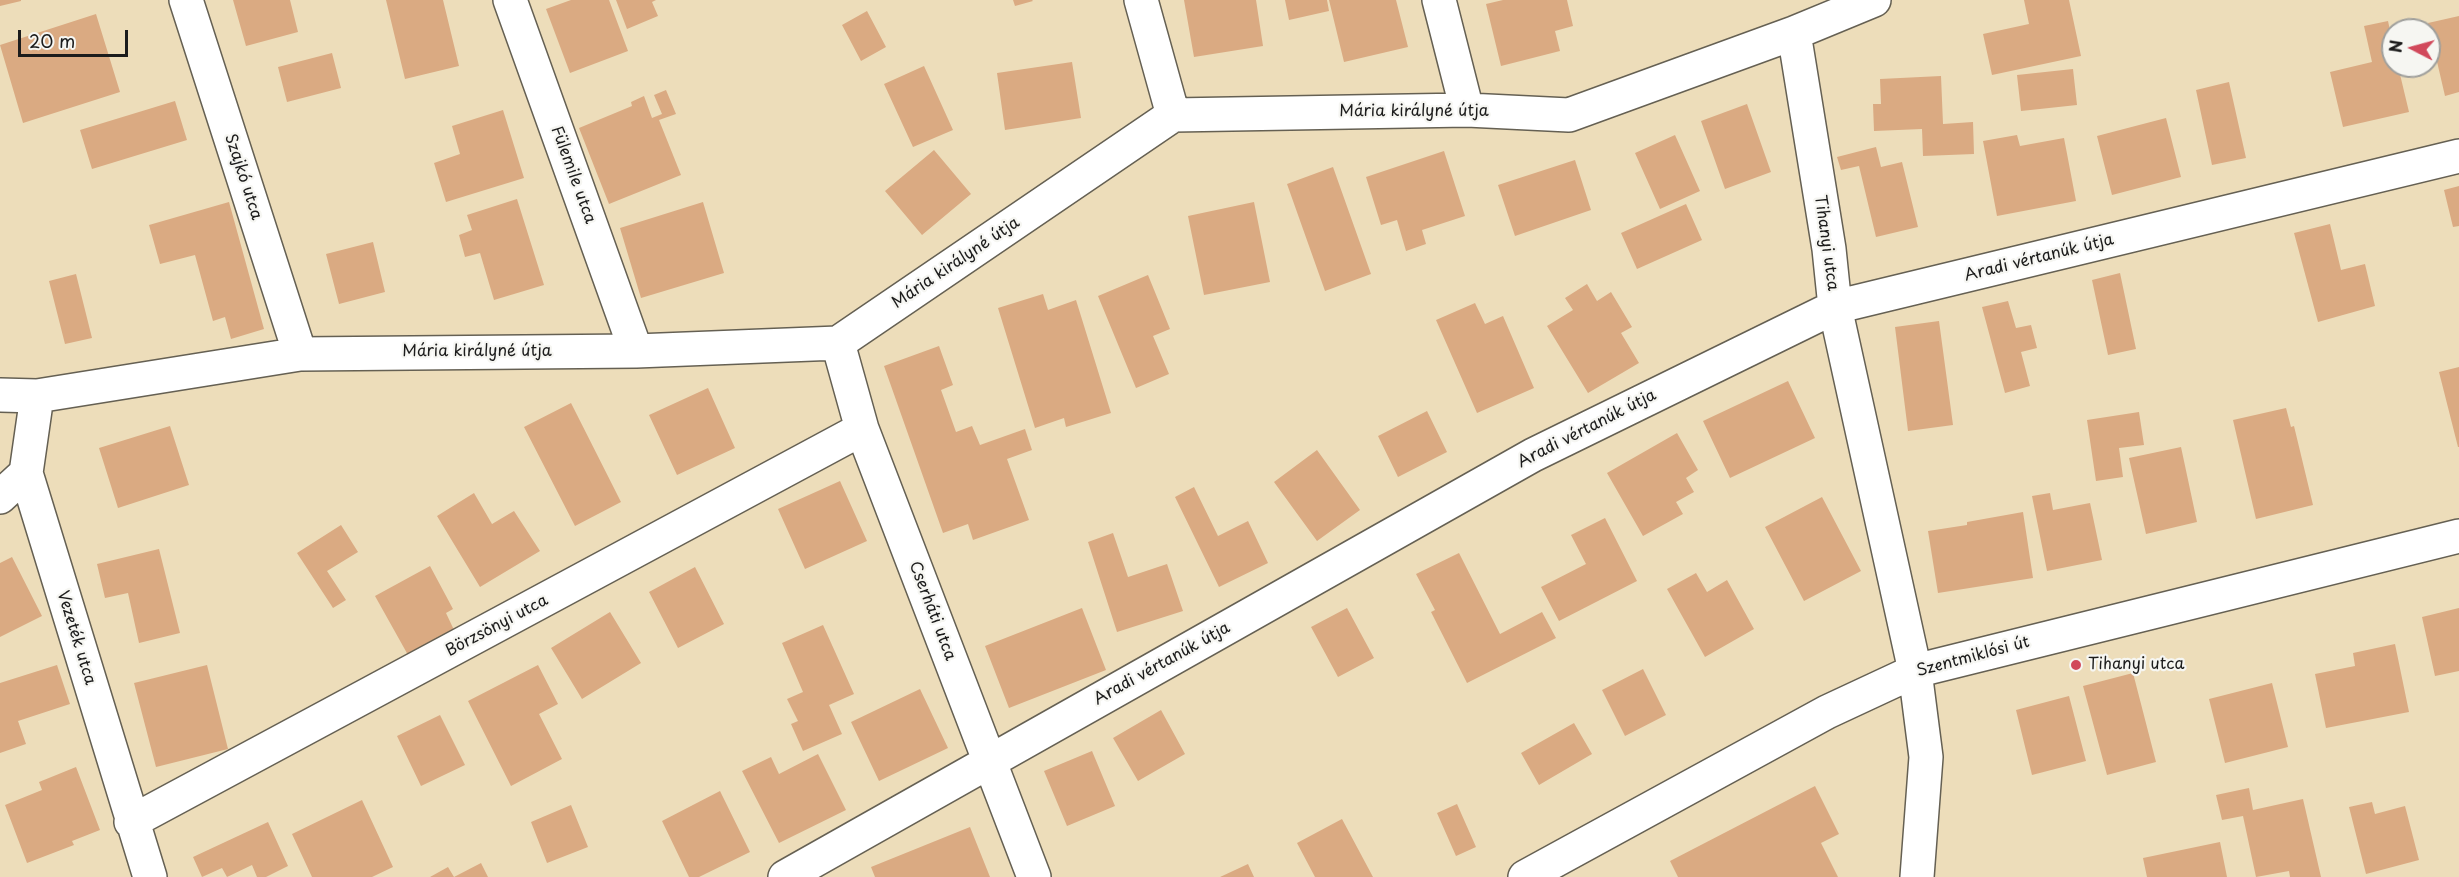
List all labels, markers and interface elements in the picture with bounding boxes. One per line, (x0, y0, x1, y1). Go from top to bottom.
scale bar (21, 18, 130, 56)
north arrow (2381, 18, 2441, 78)
text: 20 m (29, 27, 75, 54)
text: N (2382, 39, 2408, 54)
street label: Mária királyné útja (1339, 102, 1489, 122)
street label: Fülemile utca (546, 124, 600, 226)
street label: Szajkó utca (220, 132, 266, 222)
street label: Tihanyi utca (1810, 194, 1842, 292)
street label: Mária királyné útja (889, 213, 1023, 313)
street label: Aradi vértanúk útja (1962, 230, 2116, 286)
street label: Mária királyné útja (402, 342, 552, 362)
street label: Aradi vértanúk útja (1514, 386, 1660, 472)
street label: Cserháti utca (904, 559, 960, 663)
street label: Vezeték utca (53, 589, 99, 687)
street label: Börzsönyi utca (443, 591, 551, 661)
street label: Aradi vértanúk útja (1090, 619, 1234, 709)
street label: Szentmiklósi út (1914, 633, 2032, 681)
place label: Tihanyi utca (2088, 655, 2184, 675)
marker: Tihanyi utca (2069, 658, 2083, 672)

